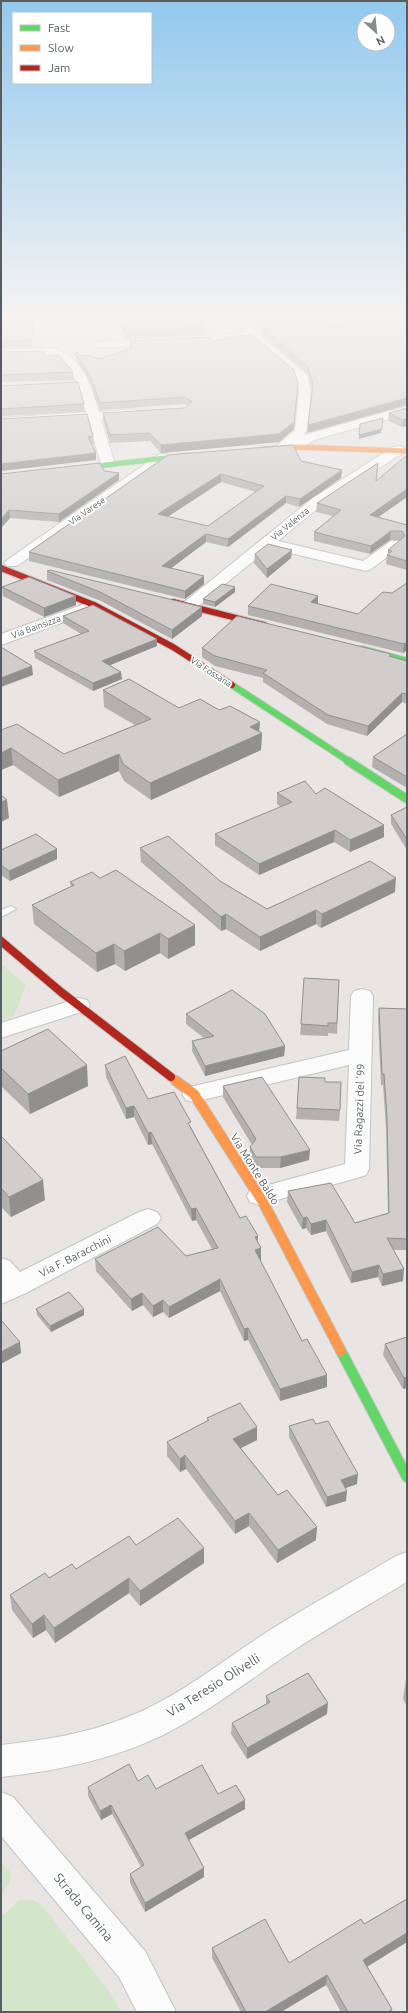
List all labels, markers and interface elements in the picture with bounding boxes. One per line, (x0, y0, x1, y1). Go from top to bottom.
legend (12, 12, 152, 84)
north arrow (356, 12, 396, 52)
text: Fast (48, 21, 70, 34)
text: N (374, 34, 387, 48)
text: Slow (48, 41, 74, 54)
text: Jam (48, 61, 70, 74)
street label: Via Varese (67, 495, 107, 527)
street label: Via Valenza (269, 506, 311, 542)
street label: Via Bainsizza (10, 613, 62, 641)
street label: Via Fossana (189, 655, 233, 689)
street label: Via Ragazzi del '99 (351, 1063, 367, 1155)
street label: Via Monte Baldo (228, 1131, 282, 1207)
street label: Via F. Baracchini (37, 1233, 113, 1279)
street label: Via Teresio Olivelli (164, 1651, 262, 1719)
street label: Strada Camina (52, 1870, 116, 1944)

